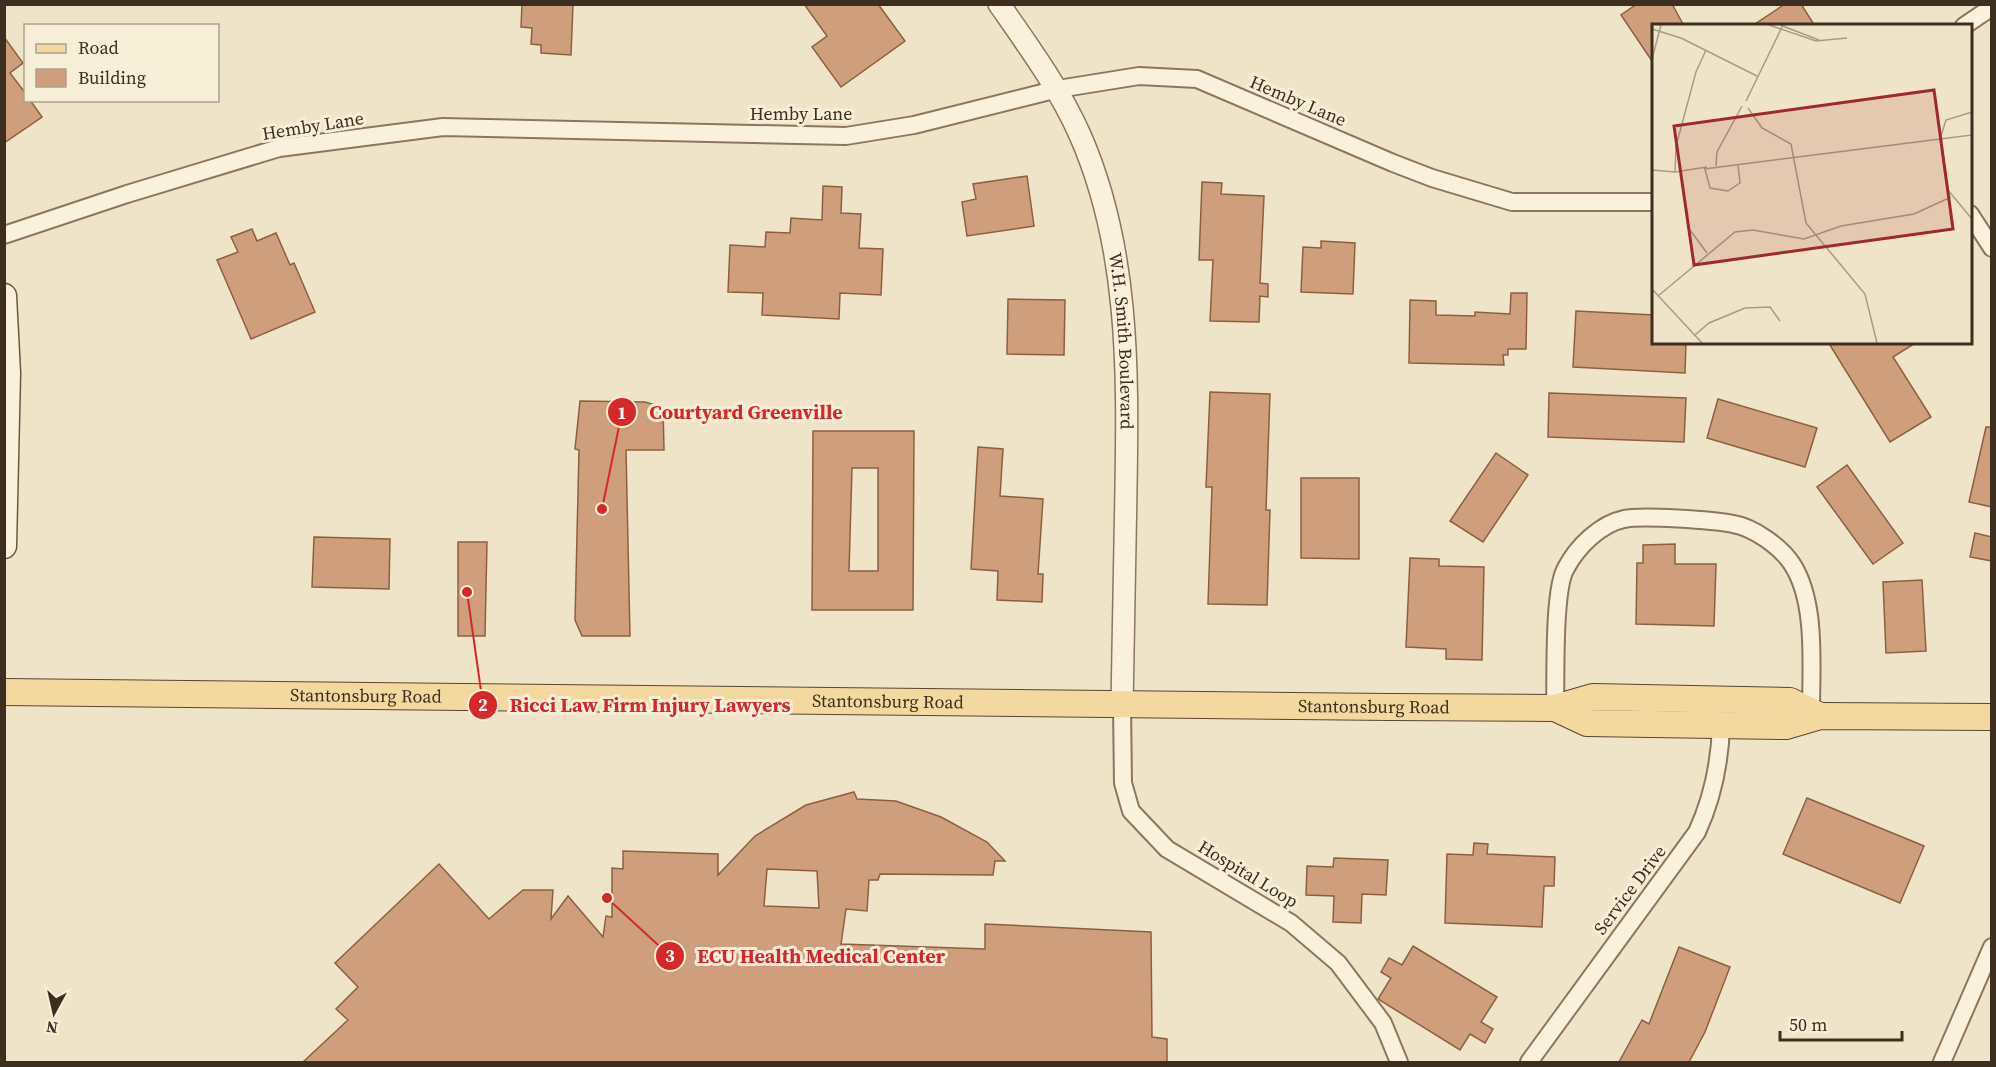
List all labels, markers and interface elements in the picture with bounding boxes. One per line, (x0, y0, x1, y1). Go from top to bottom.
legend (24, 24, 219, 102)
inset map (1652, 24, 1972, 344)
text: Road (78, 35, 119, 60)
text: Building (78, 65, 146, 90)
street label: Hemby Lane (1246, 69, 1350, 132)
street label: Hemby Lane (750, 101, 852, 126)
street label: Hemby Lane (260, 105, 366, 146)
street label: W.H. Smith Boulevard (1103, 251, 1140, 430)
callout: Courtyard Greenville (607, 393, 855, 431)
text: Courtyard Greenville (649, 398, 843, 426)
text: 1 (617, 400, 627, 425)
street label: Stantonsburg Road (290, 682, 442, 709)
callout: Ricci Law Firm Injury Lawyers (468, 686, 803, 724)
street label: Stantonsburg Road (812, 688, 964, 714)
text: Ricci Law Firm Injury Lawyers (509, 691, 791, 719)
text: 2 (478, 692, 488, 717)
street label: Stantonsburg Road (1298, 693, 1450, 719)
street label: Hospital Loop (1194, 834, 1303, 913)
street label: Service Drive (1588, 840, 1672, 940)
callout: ECU Health Medical Center (655, 937, 957, 975)
text: ECU Health Medical Center (697, 942, 946, 970)
text: 3 (665, 943, 675, 968)
north arrow (24, 983, 84, 1043)
scale bar (1780, 1004, 1902, 1042)
text: 50 m (1789, 1012, 1827, 1037)
text: N (44, 1016, 59, 1040)

